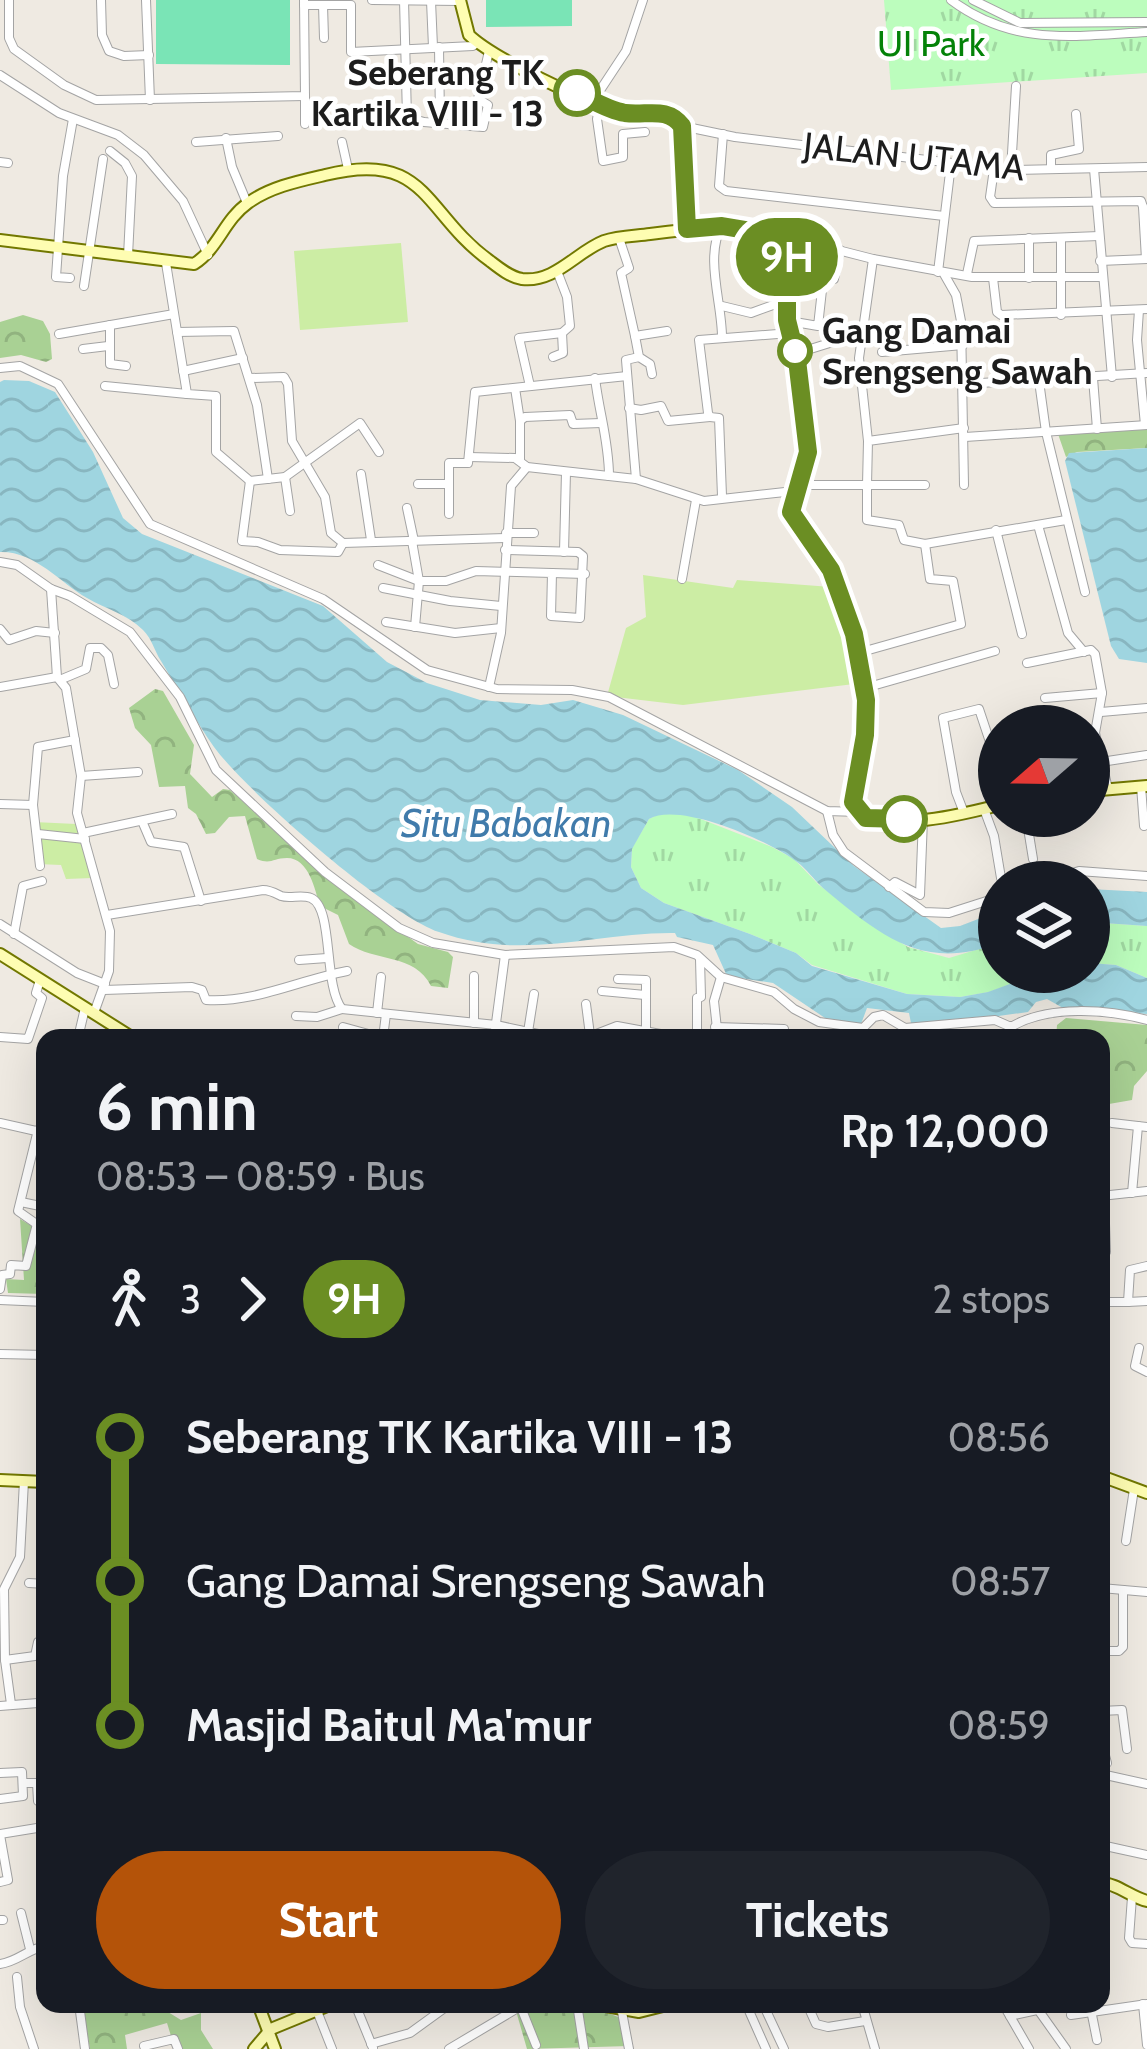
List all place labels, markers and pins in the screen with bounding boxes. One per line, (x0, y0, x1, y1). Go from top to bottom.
place label: Seberang TK Kartika VIII - 13 (311, 50, 544, 135)
marker: Seberang TK Kartika VIII - 13 (555, 71, 599, 115)
place label: Gang Damai Srengseng Sawah (822, 308, 1093, 393)
marker: Gang Damai Srengseng Sawah (779, 335, 811, 367)
unlabelled marker (882, 797, 926, 841)

